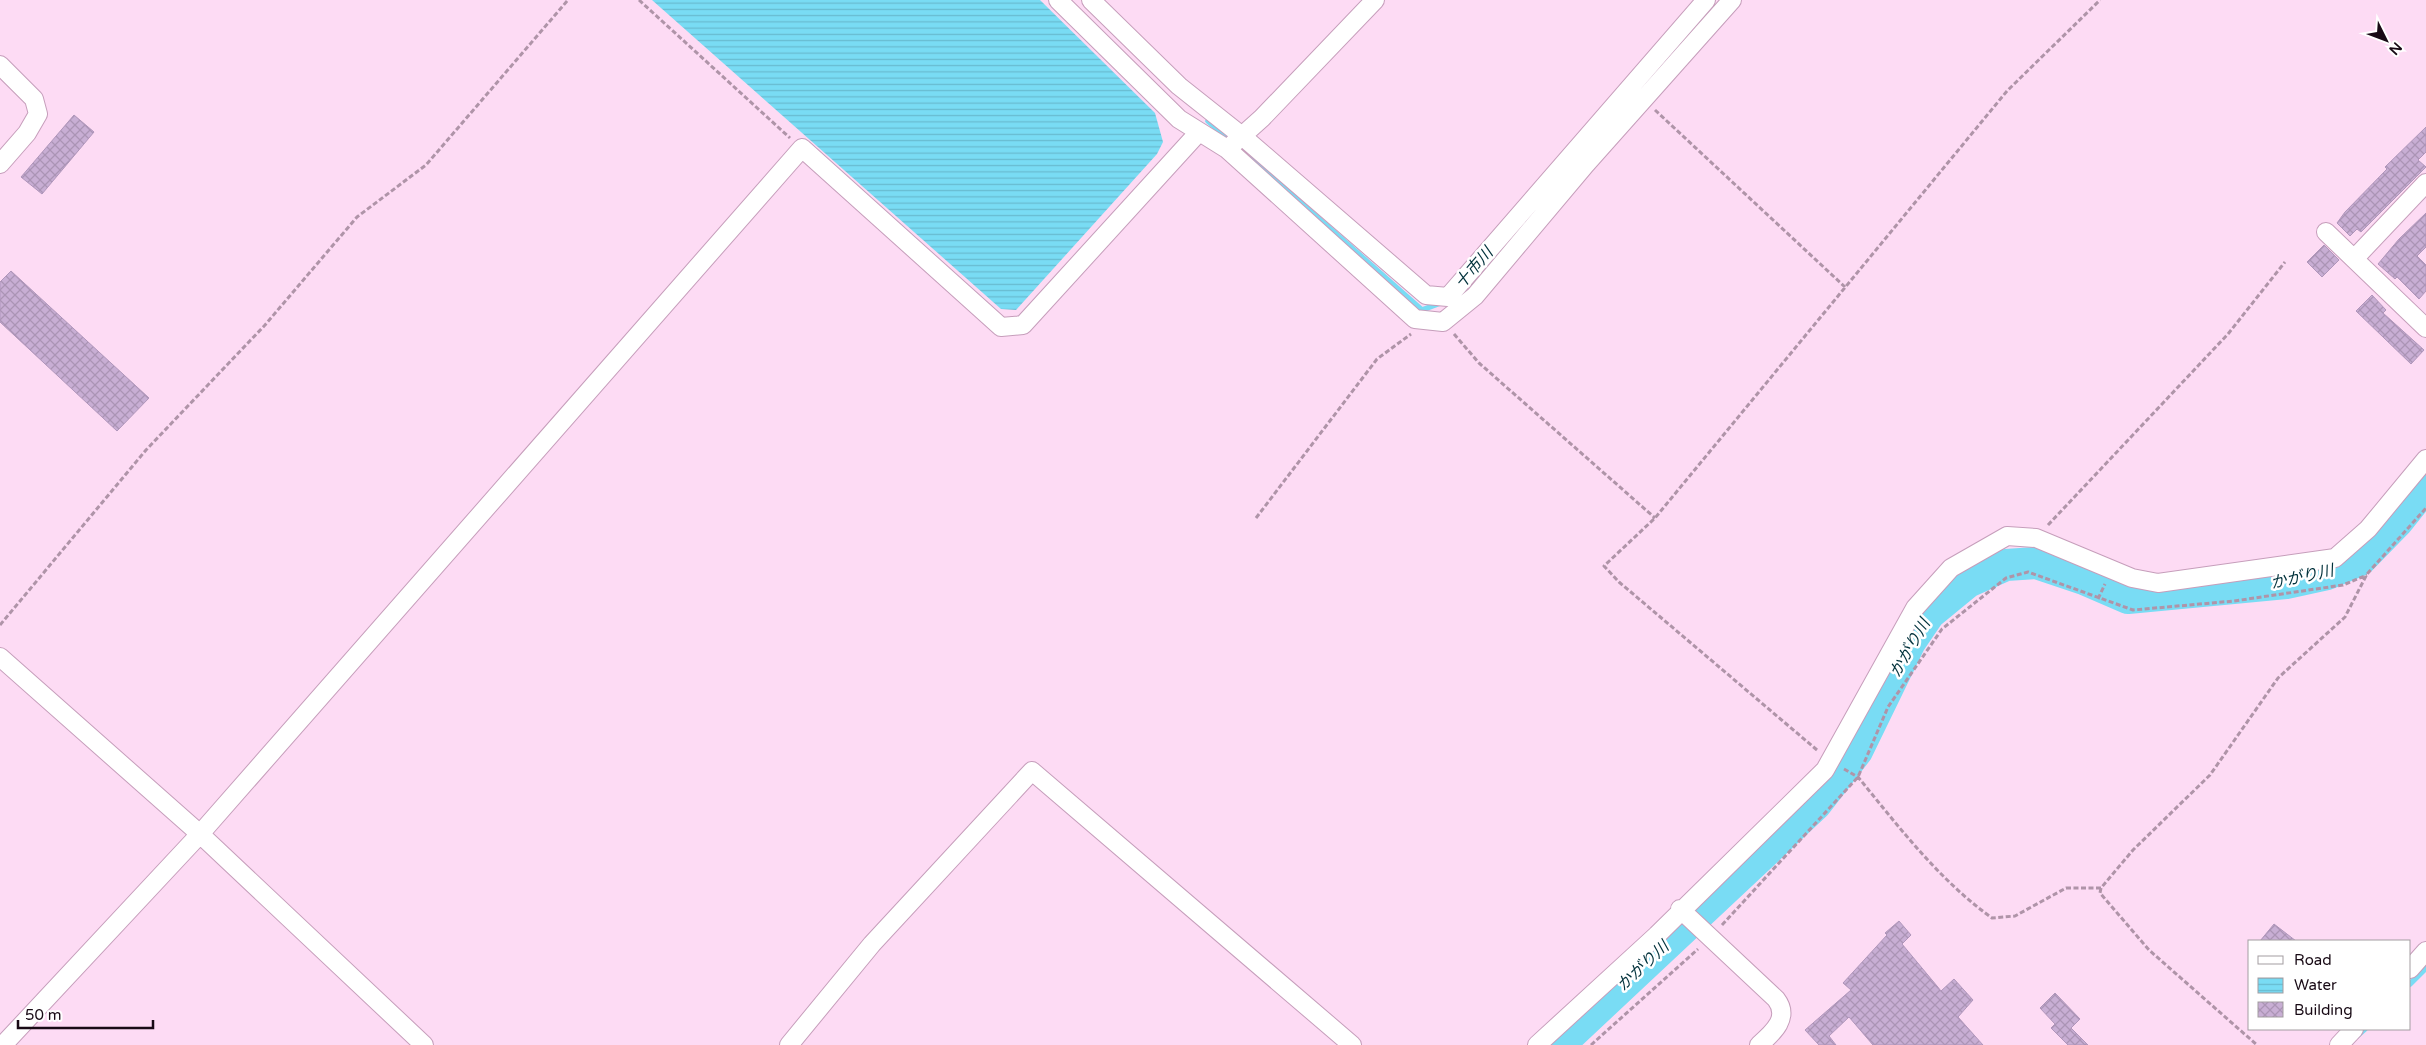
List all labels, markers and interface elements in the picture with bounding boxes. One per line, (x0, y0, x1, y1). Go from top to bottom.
north arrow (2361, 15, 2411, 65)
text: N (2385, 38, 2405, 58)
water label: 十市川 (1451, 242, 1499, 293)
water label: かがり川 (2269, 560, 2337, 593)
water label: かがり川 (1885, 614, 1936, 681)
water label: かがり川 (1613, 936, 1675, 995)
legend (2248, 940, 2411, 1030)
text: Road (2294, 951, 2332, 969)
text: Water (2294, 976, 2337, 994)
scale bar (18, 998, 152, 1030)
text: Building (2294, 1001, 2353, 1019)
text: 50 m (25, 1006, 62, 1024)

